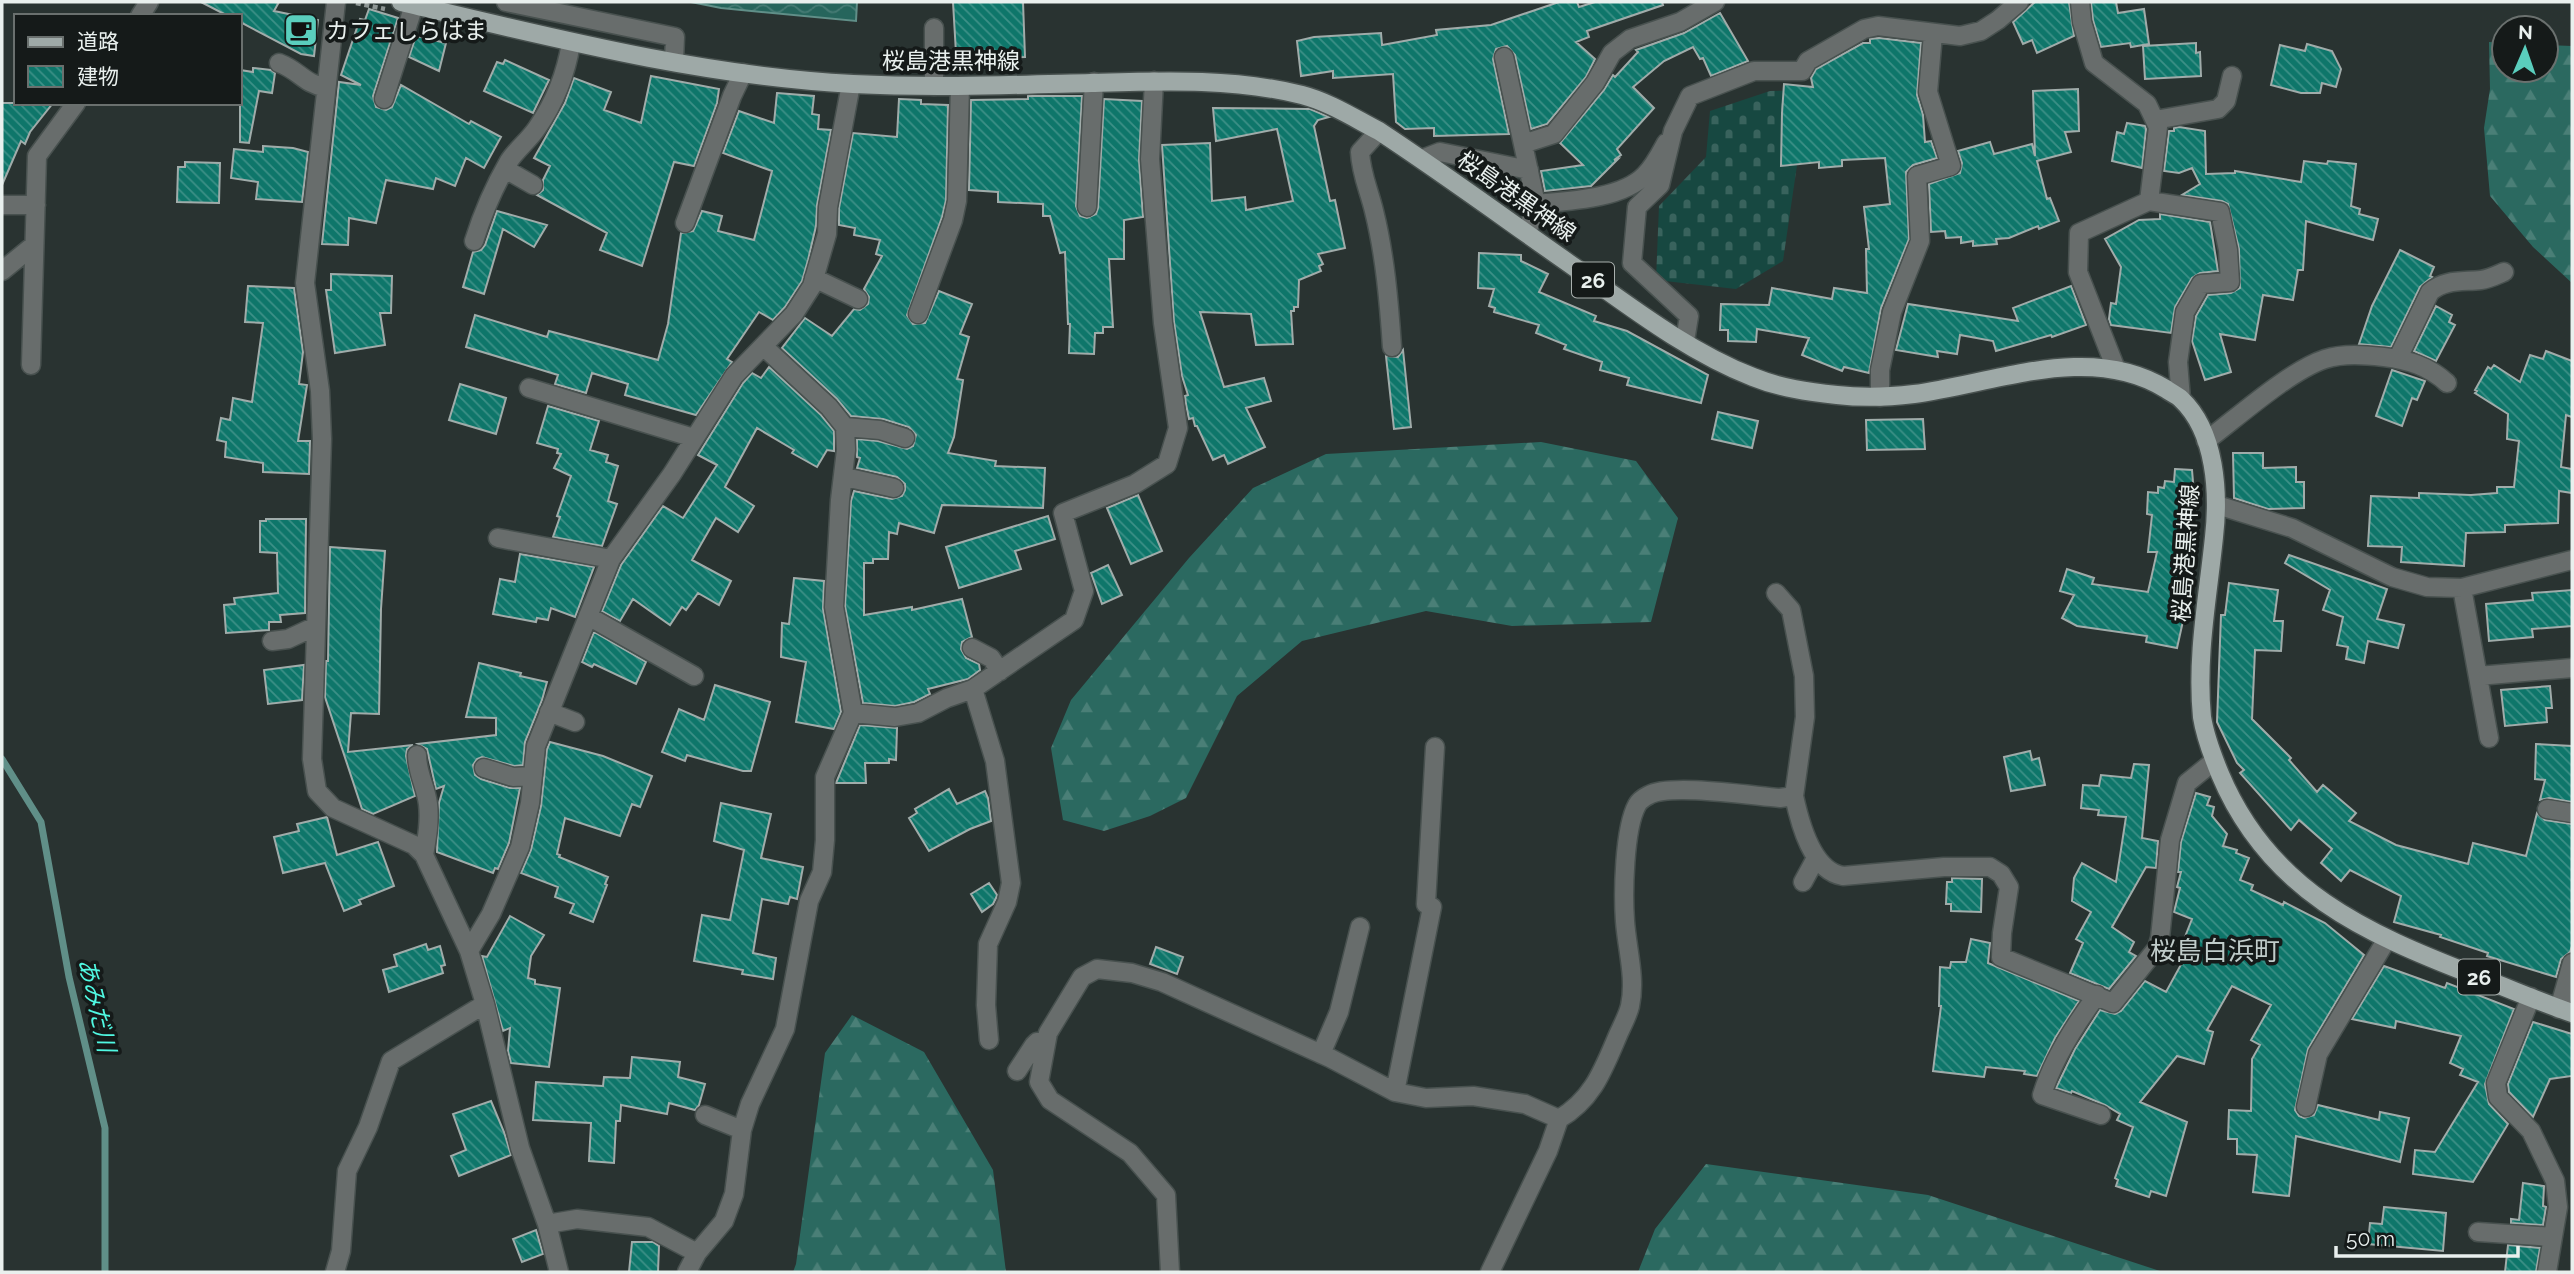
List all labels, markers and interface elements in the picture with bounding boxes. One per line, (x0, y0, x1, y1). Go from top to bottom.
cafe icon: カフェしらはま (282, 11, 320, 49)
legend (14, 14, 242, 105)
north arrow (2490, 14, 2560, 84)
place label: カフェしらはま (326, 17, 487, 44)
text: N (2518, 21, 2533, 43)
text: 道路 (77, 29, 119, 54)
street label: 桜島港黒神線 (882, 47, 1020, 74)
text: 建物 (77, 64, 119, 89)
street label: 桜島港黒神線 (1453, 145, 1581, 247)
road number: 26 (1572, 262, 1614, 298)
street label: 桜島港黒神線 (2167, 483, 2203, 623)
district label: 桜島白浜町 (2150, 936, 2280, 966)
water label: あみだ川 (72, 955, 123, 1058)
road number: 26 (2458, 960, 2500, 995)
scale bar (2336, 1214, 2518, 1258)
text: 50 m (2346, 1226, 2395, 1251)

